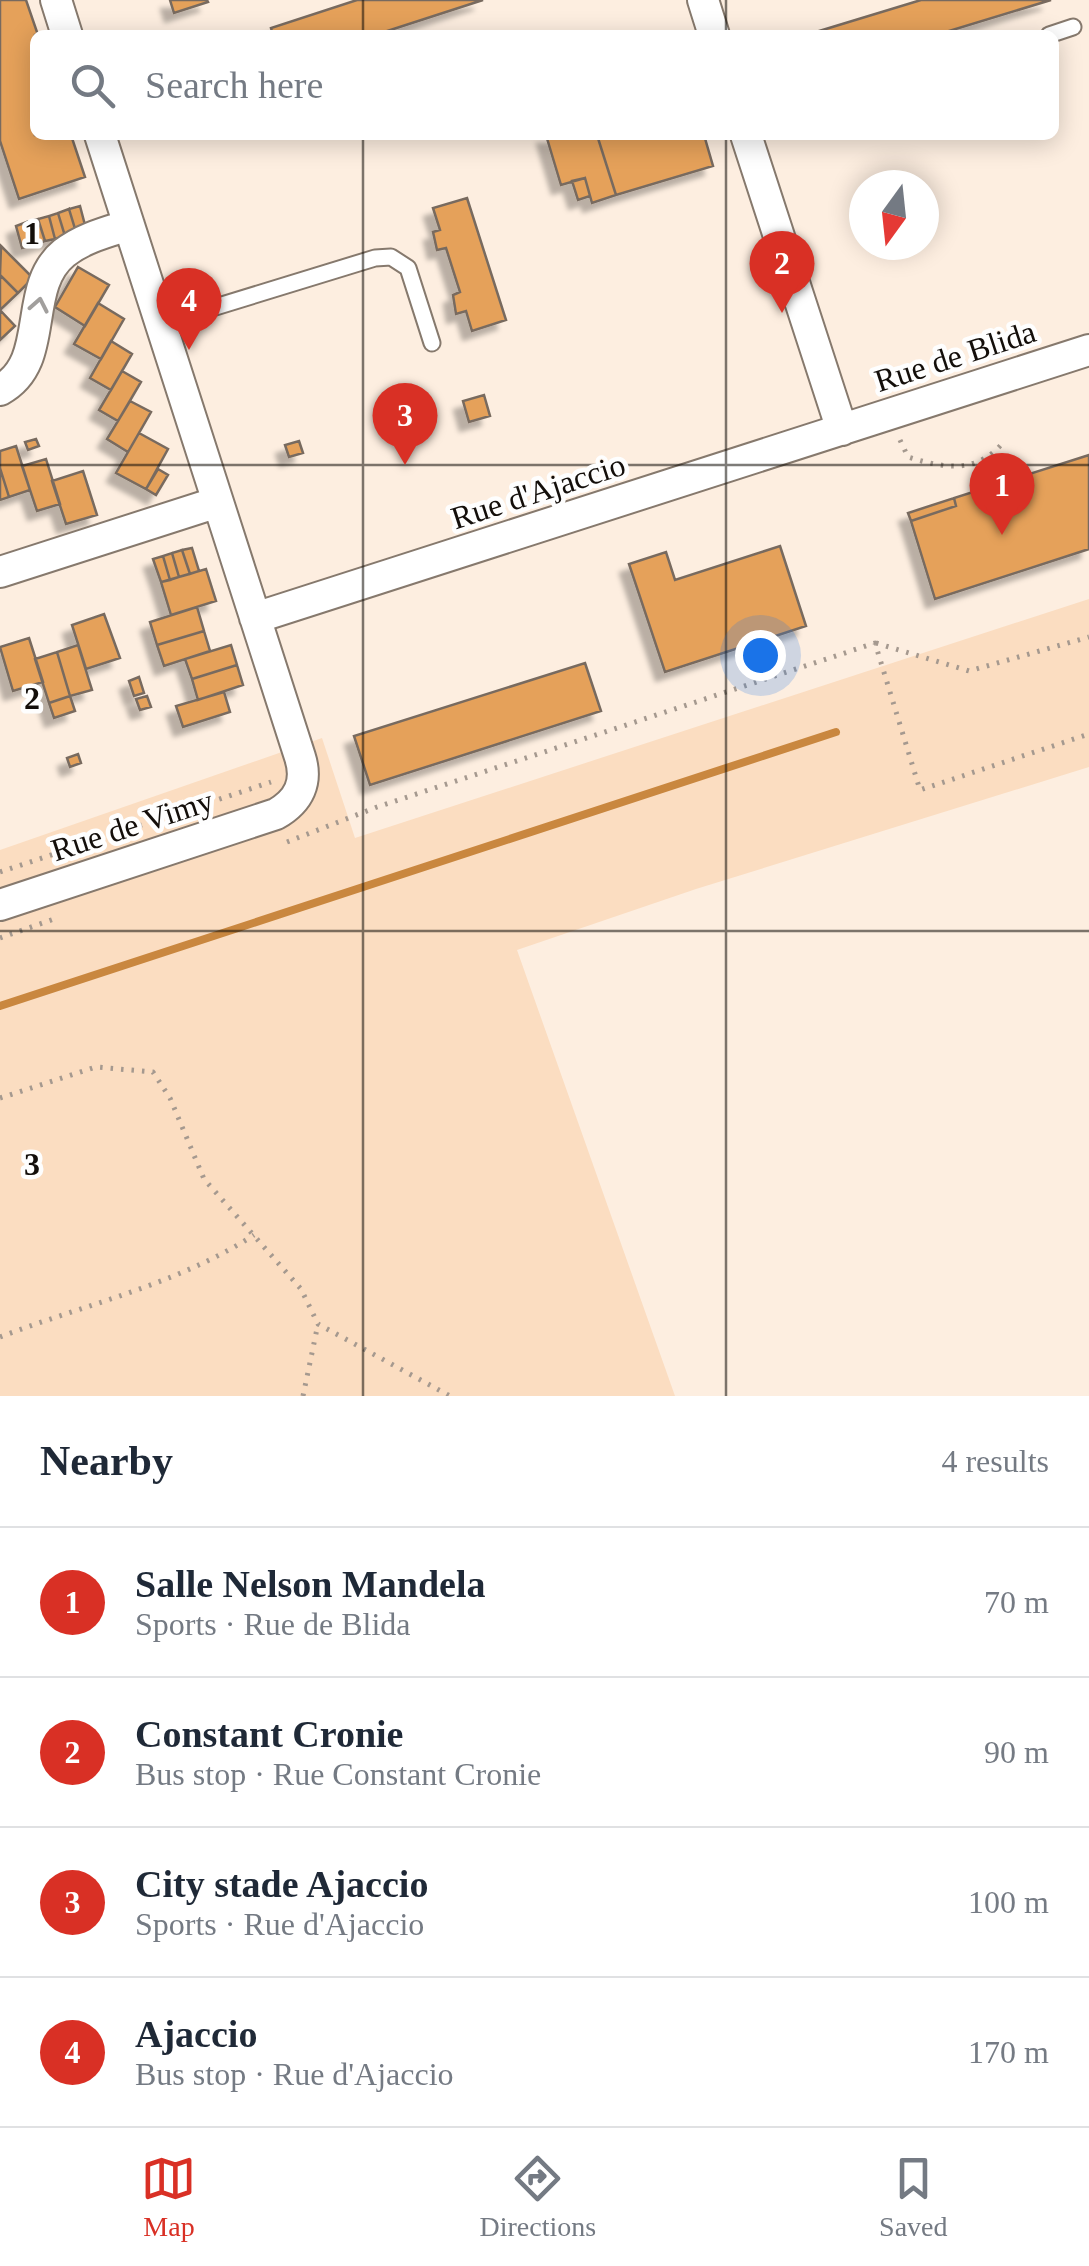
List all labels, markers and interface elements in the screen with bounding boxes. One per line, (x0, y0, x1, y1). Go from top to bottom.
search box (30, 30, 1059, 140)
icon: search (65, 58, 120, 113)
text: Search here (145, 64, 323, 106)
north arrow (849, 170, 939, 260)
text: 1 (24, 215, 40, 251)
pin: 2 (750, 230, 814, 313)
pin: 4 (156, 268, 222, 350)
one-way arrow (28, 297, 49, 314)
street label: Rue de Blida (870, 313, 1040, 399)
pin: 3 (372, 382, 438, 465)
street label: Rue d'Ajaccio (446, 446, 630, 536)
pin: 1 (970, 452, 1034, 535)
your location (735, 630, 786, 681)
text: 2 (24, 680, 40, 716)
street label: Rue de Vimy (46, 782, 218, 868)
text: 3 (24, 1146, 40, 1182)
text: Nearby (40, 1438, 173, 1484)
text: 4 results (941, 1443, 1049, 1479)
text: Salle Nelson Mandela (135, 1563, 485, 1605)
text: 1 (65, 1584, 81, 1620)
text: 70 m (984, 1584, 1049, 1620)
text: Sports · Rue de Blida (135, 1606, 411, 1642)
text: Constant Cronie (135, 1713, 404, 1755)
text: 2 (65, 1734, 81, 1770)
text: 90 m (984, 1734, 1049, 1770)
text: Bus stop · Rue Constant Cronie (135, 1756, 541, 1792)
text: City stade Ajaccio (135, 1863, 428, 1905)
text: 3 (65, 1884, 81, 1920)
text: 100 m (968, 1884, 1049, 1920)
text: Sports · Rue d'Ajaccio (135, 1906, 424, 1942)
text: Ajaccio (135, 2013, 257, 2055)
text: 4 (65, 2034, 81, 2070)
text: 170 m (968, 2034, 1049, 2070)
text: Bus stop · Rue d'Ajaccio (135, 2056, 454, 2092)
tab: Map (141, 2151, 196, 2243)
tab: Directions (479, 2151, 596, 2243)
tab: Saved (879, 2151, 948, 2243)

